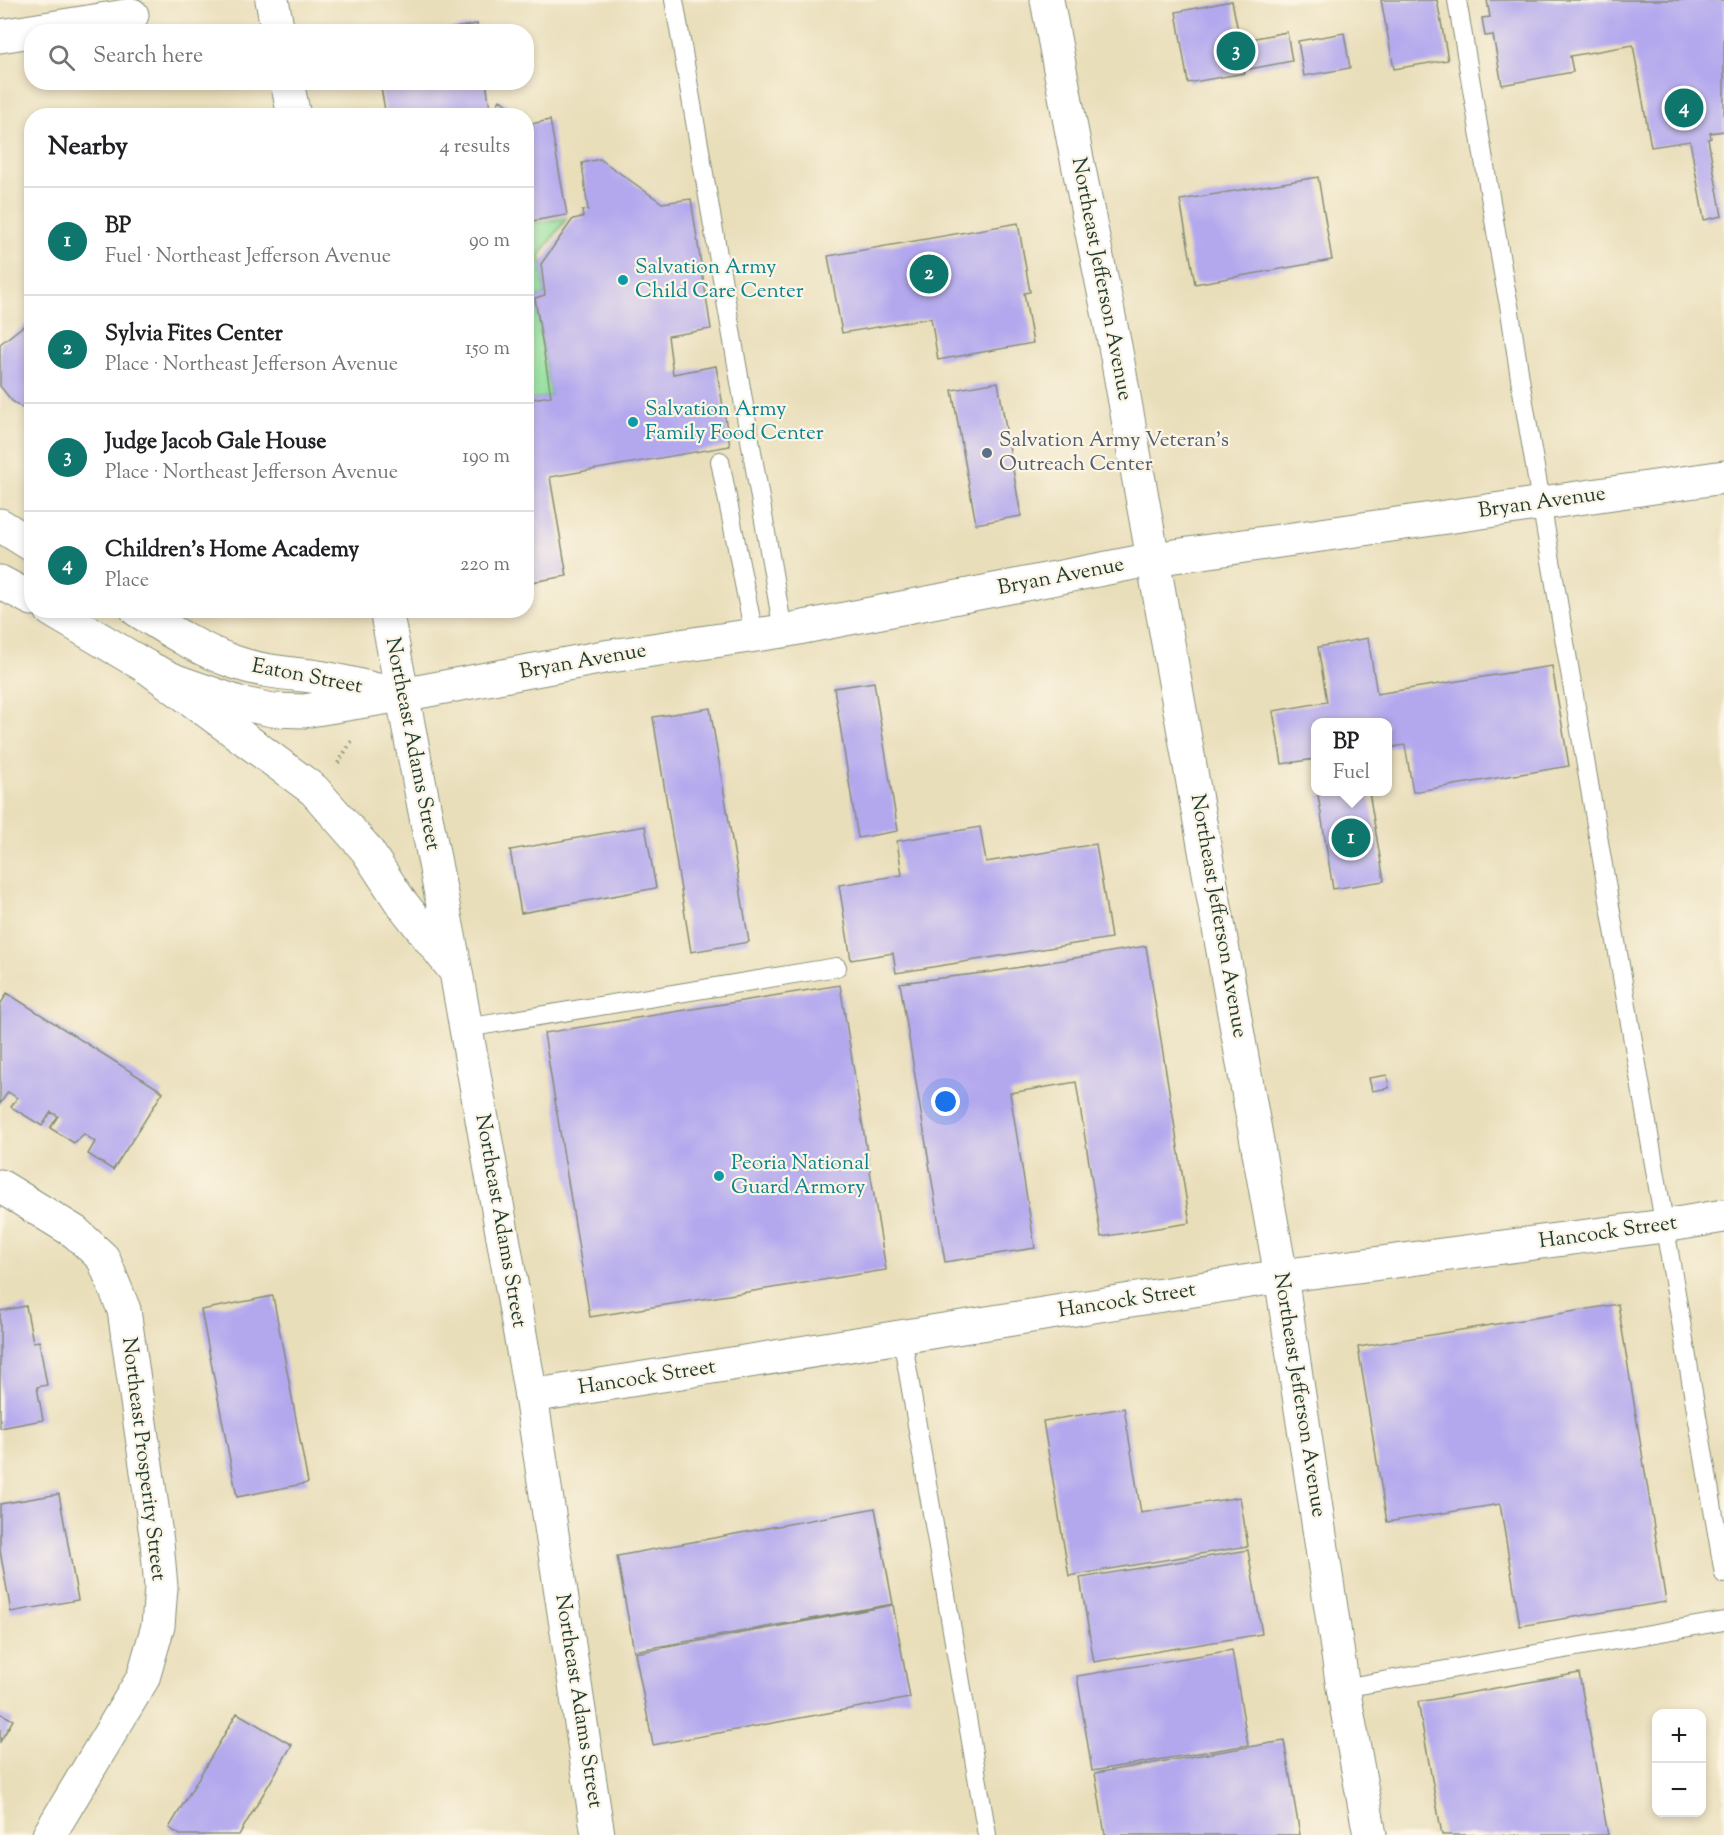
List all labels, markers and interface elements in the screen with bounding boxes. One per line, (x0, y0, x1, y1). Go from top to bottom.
search box (24, 24, 534, 90)
pin: 3 (1216, 28, 1256, 74)
icon: search (45, 41, 78, 74)
text: Search here (93, 41, 203, 73)
pin: 4 (1664, 86, 1704, 130)
text: Nearby (48, 129, 128, 166)
text: 4 results (439, 133, 510, 162)
street label: Northeast Jefferson Avenue (1063, 155, 1139, 403)
text: BP (105, 211, 131, 243)
text: 1 (64, 227, 71, 256)
text: 90 m (469, 227, 510, 256)
text: Fuel · Northeast Jefferson Avenue (105, 243, 391, 272)
pin: 2 (910, 252, 948, 296)
place label: Salvation Army Child Care Center (635, 253, 804, 307)
marker: Salvation Army Child Care Center (616, 273, 630, 287)
text: Sylvia Fites Center (105, 319, 283, 351)
text: 2 (63, 335, 72, 364)
text: 150 m (465, 335, 510, 364)
text: Place · Northeast Jefferson Avenue (105, 351, 398, 380)
place label: Salvation Army Family Food Center (645, 395, 824, 449)
marker: Salvation Army Family Food Center (626, 415, 640, 429)
place label: Salvation Army Veteran's Outreach Center (999, 426, 1229, 480)
text: Judge Jacob Gale House (105, 427, 327, 459)
text: 3 (63, 443, 72, 472)
text: 190 m (462, 443, 510, 472)
marker: Salvation Army Veteran's Outreach Center (980, 446, 994, 460)
text: Place · Northeast Jefferson Avenue (105, 459, 398, 488)
street label: Bryan Avenue (1476, 479, 1608, 527)
text: Children's Home Academy (105, 535, 359, 567)
street label: Bryan Avenue (995, 550, 1127, 604)
text: 4 (62, 551, 73, 580)
text: 220 m (460, 551, 510, 580)
text: Place (105, 567, 149, 596)
street label: Northeast Adams Street (377, 635, 447, 853)
street label: Bryan Avenue (517, 636, 649, 688)
street label: Eaton Street (249, 652, 365, 702)
popup (1311, 718, 1392, 796)
text: BP (1333, 727, 1359, 759)
text: Fuel (1333, 759, 1370, 788)
street label: Northeast Jefferson Avenue (1182, 792, 1254, 1040)
pin: 1 (1332, 816, 1370, 860)
your location (931, 1087, 960, 1116)
street label: Northeast Adams Street (466, 1112, 534, 1330)
place label: Peoria National Guard Armory (731, 1149, 870, 1203)
marker: Peoria National Guard Armory (712, 1169, 726, 1183)
street label: Hancock Street (1537, 1208, 1679, 1258)
street label: Northeast Jefferson Avenue (1265, 1271, 1333, 1519)
street label: Hancock Street (1056, 1275, 1198, 1327)
street label: Northeast Prosperity Street (113, 1335, 173, 1583)
street label: Hancock Street (576, 1352, 718, 1404)
street label: Northeast Adams Street (546, 1592, 610, 1810)
map controls (1652, 1709, 1706, 1817)
button: + (1652, 1709, 1706, 1763)
button: − (1652, 1763, 1706, 1817)

